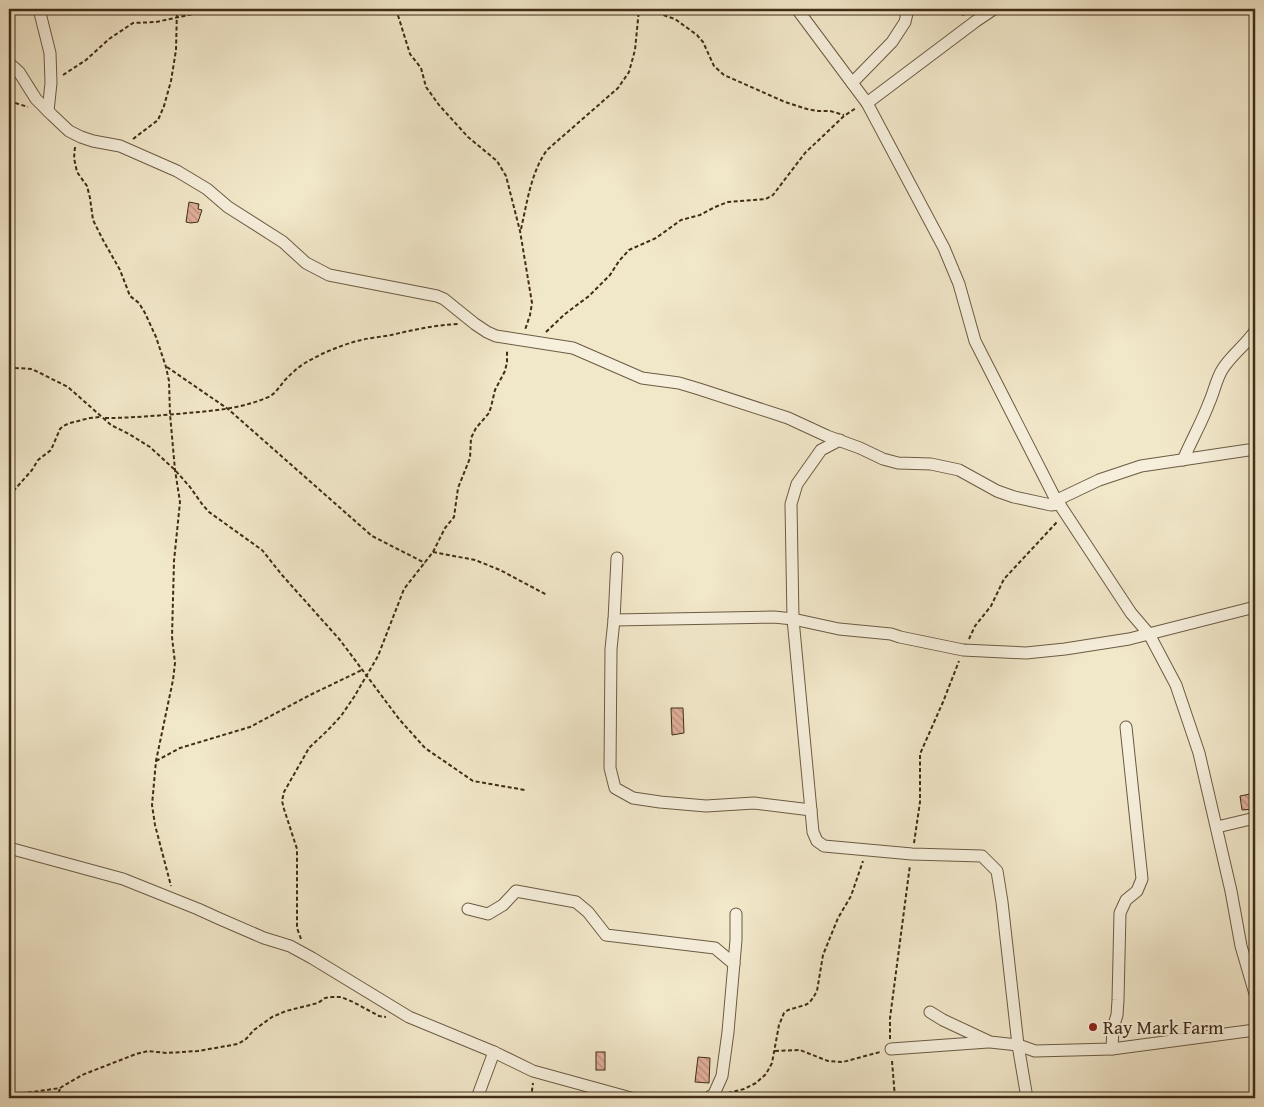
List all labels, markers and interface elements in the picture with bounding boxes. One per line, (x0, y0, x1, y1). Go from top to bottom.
place label: Ray Mark Farm (1103, 1013, 1224, 1041)
marker: Ray Mark Farm (1087, 1021, 1099, 1033)

